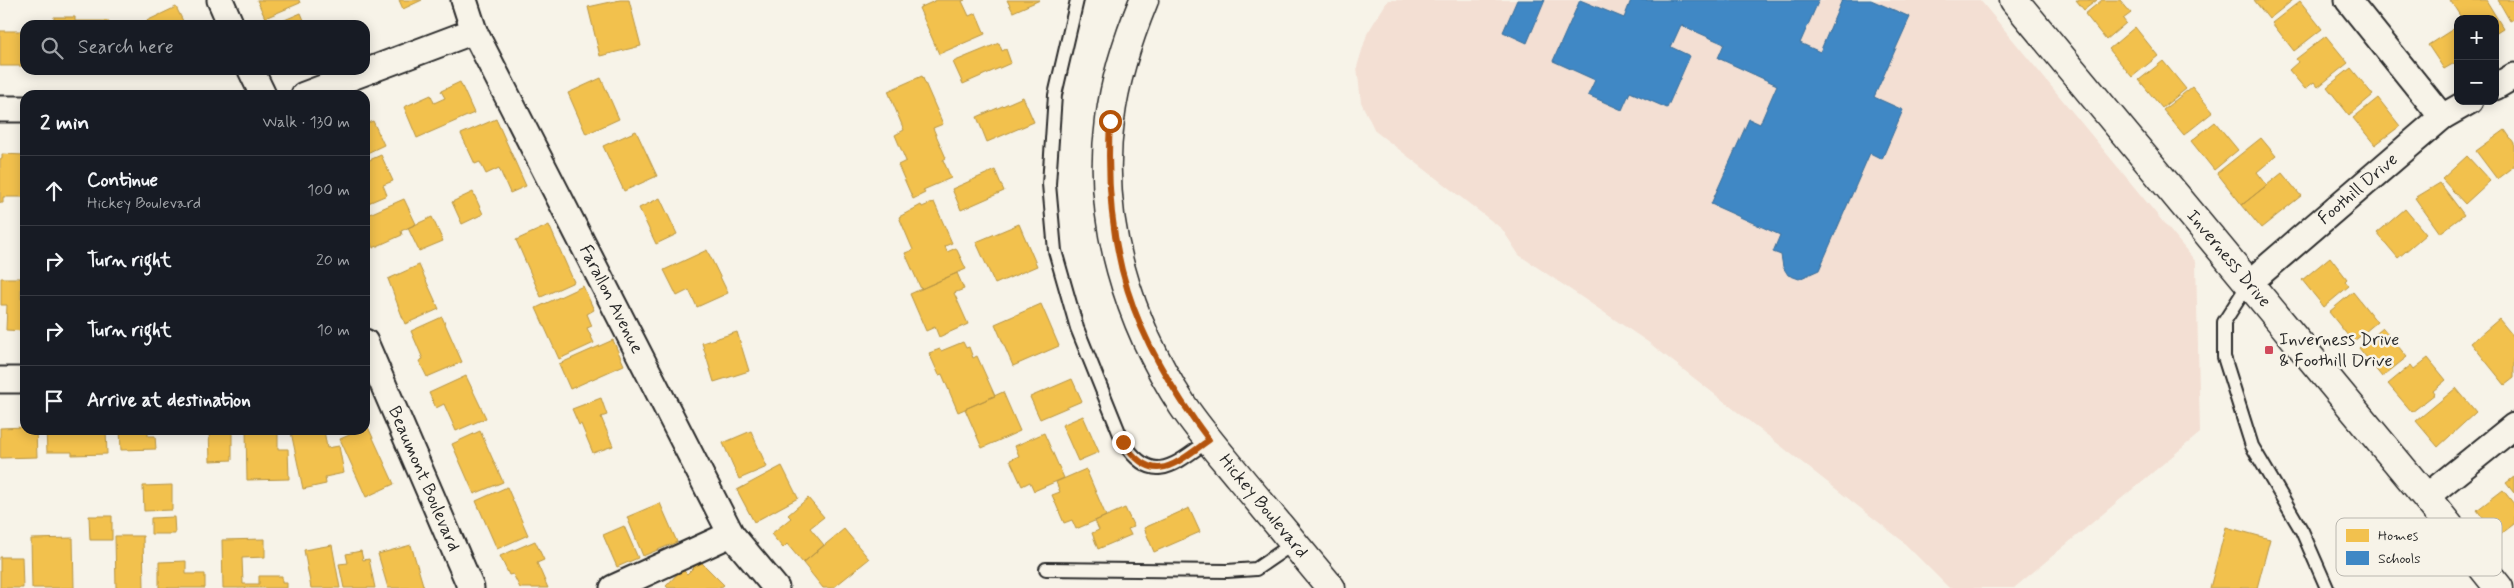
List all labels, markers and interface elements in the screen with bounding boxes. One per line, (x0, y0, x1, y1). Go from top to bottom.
map controls (2454, 15, 2499, 105)
button: + (2454, 15, 2499, 60)
search box (20, 20, 370, 75)
icon: search (38, 34, 66, 62)
text: Search here (78, 35, 174, 60)
button: − (2454, 60, 2499, 105)
text: 2 min (40, 109, 89, 137)
route start (1099, 110, 1122, 133)
text: Walk · 130 m (263, 112, 350, 133)
street label: Foothill Drive (2313, 148, 2403, 230)
text: Continue (87, 168, 158, 193)
icon: ahead (40, 177, 68, 205)
text: 100 m (307, 180, 350, 201)
text: Hickey Boulevard (87, 193, 201, 214)
street label: Inverness Drive (2181, 205, 2276, 313)
street label: Farallon Avenue (573, 241, 649, 358)
icon: right (40, 247, 68, 275)
text: Turn right (87, 248, 171, 273)
text: 20 m (316, 250, 350, 271)
icon: right (40, 317, 68, 345)
text: Turn right (87, 318, 171, 343)
text: 10 m (317, 320, 350, 341)
place label: Inverness Drive & Foothill Drive (2279, 328, 2399, 373)
marker: Inverness Drive & Foothill Drive (2263, 344, 2275, 356)
icon: arrive (40, 387, 68, 415)
text: Arrive at destination (87, 388, 251, 413)
street label: Beaumont Boulevard (382, 403, 466, 555)
route end (1112, 431, 1135, 454)
street label: Hickey Boulevard (1213, 449, 1313, 563)
legend (2336, 518, 2502, 576)
text: Homes (2378, 527, 2419, 545)
text: Schools (2378, 550, 2421, 568)

